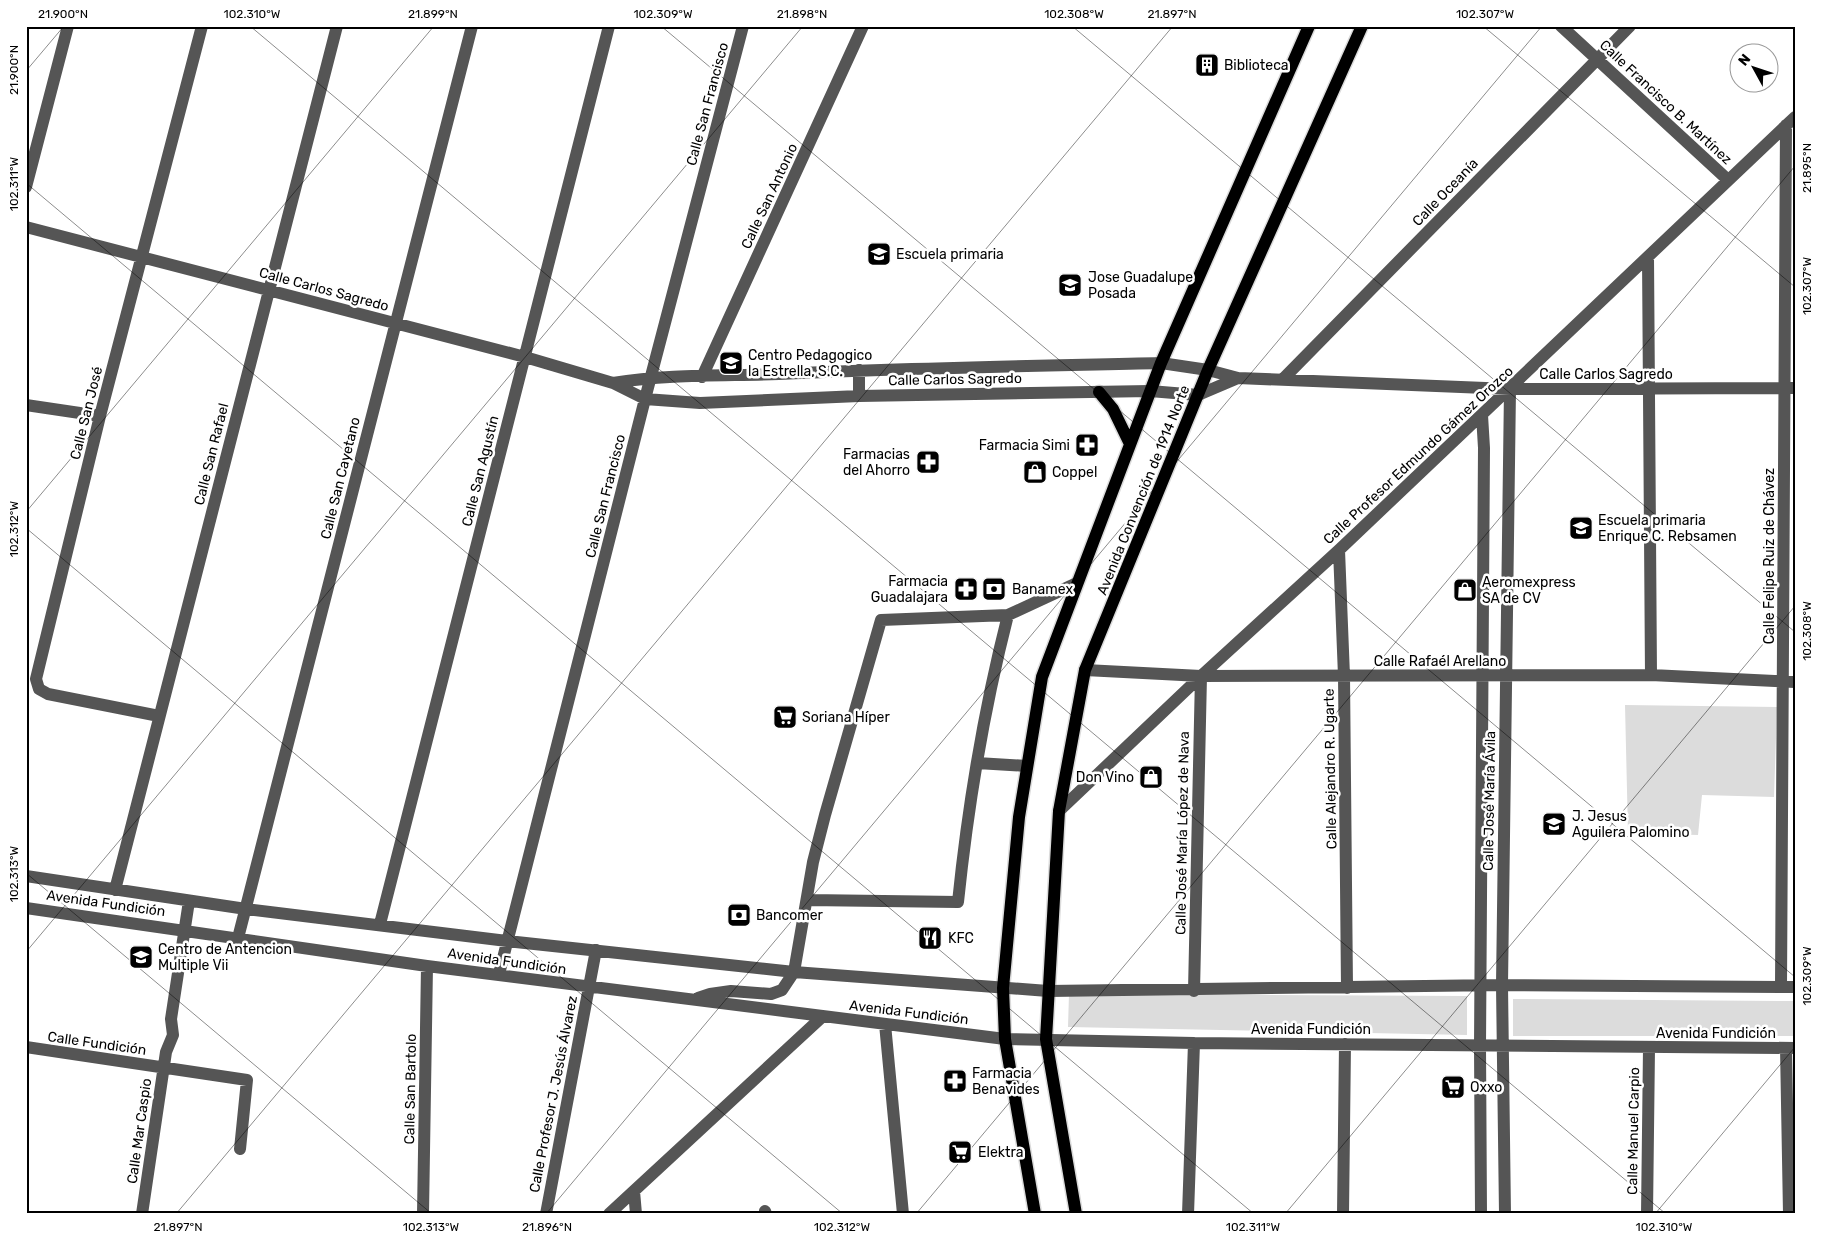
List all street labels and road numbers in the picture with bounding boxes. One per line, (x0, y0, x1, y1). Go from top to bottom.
street label: Calle Francisco B. Martínez (1596, 37, 1735, 168)
street label: Calle San Francisco (683, 41, 732, 168)
street label: Calle San Antonio (738, 141, 801, 252)
street label: Calle Oceanía (1409, 155, 1482, 230)
street label: Calle Carlos Sagredo (257, 264, 391, 315)
street label: Calle Profesor Edmundo Gámez Orozco (1320, 363, 1517, 548)
street label: Calle San José (67, 365, 106, 461)
street label: Calle Carlos Sagredo (1539, 366, 1673, 383)
street label: Calle Carlos Sagredo (888, 370, 1022, 389)
street label: Avenida Convención de 1914 Norte (1094, 383, 1193, 597)
street label: Calle San Rafael (191, 401, 232, 507)
street label: Calle San Agustín (458, 414, 502, 528)
street label: Calle San Cayetano (317, 415, 364, 541)
street label: Calle San Francisco (582, 432, 629, 560)
street label: Calle Felipe Ruiz de Chávez (1761, 468, 1778, 644)
street label: Calle Rafaél Arellano (1374, 653, 1506, 670)
street label: Calle Alejandro R. Ugarte (1321, 688, 1340, 850)
street label: Calle José María López de Nava (1172, 731, 1193, 935)
street label: Calle José María Ávila (1479, 731, 1499, 871)
street label: Avenida Fundición (45, 887, 166, 920)
street label: Avenida Fundición (446, 945, 567, 978)
street label: Calle Profesor J. Jesús Álvarez (525, 994, 581, 1194)
street label: Avenida Fundición (848, 997, 969, 1028)
street label: Avenida Fundición (1251, 1021, 1371, 1038)
street label: Avenida Fundición (1656, 1025, 1776, 1042)
street label: Calle Fundición (47, 1028, 147, 1059)
street label: Calle San Bartolo (401, 1033, 420, 1145)
street label: Calle Manuel Carpio (1624, 1067, 1643, 1195)
street label: Calle Mar Caspio (124, 1077, 155, 1185)

